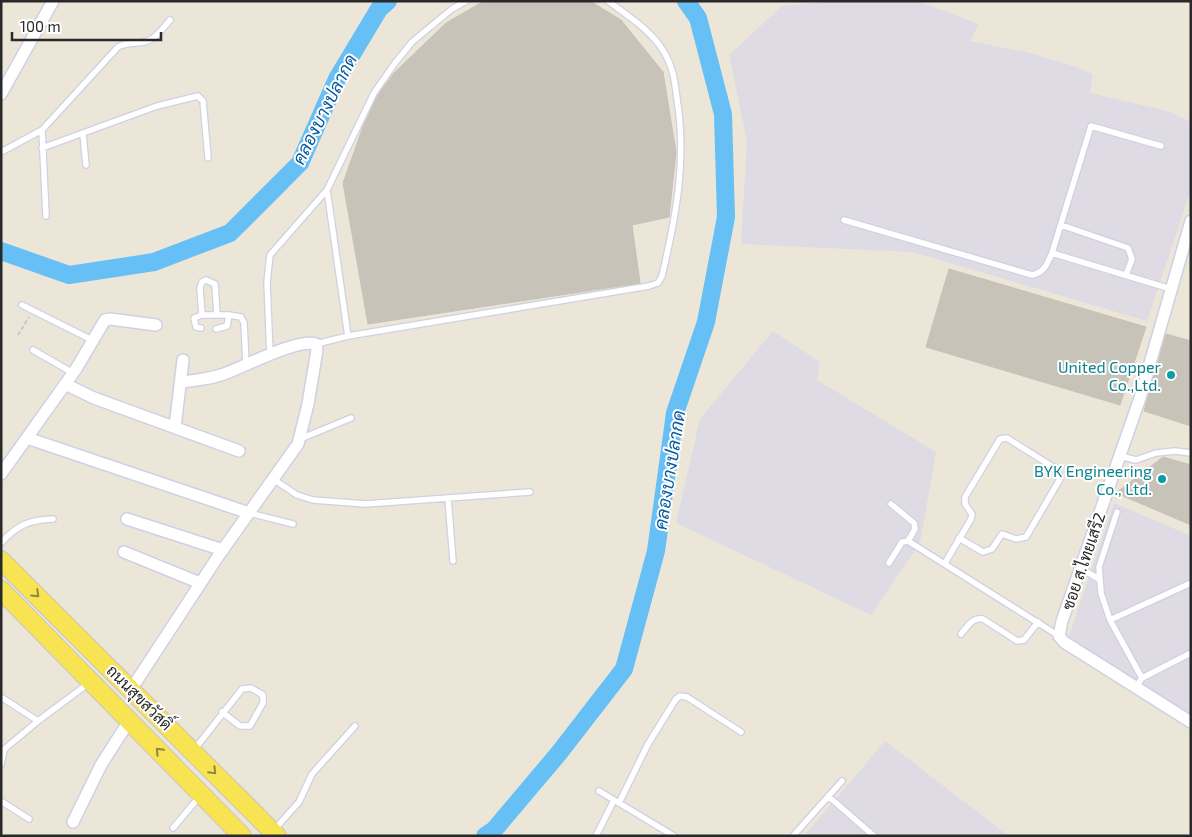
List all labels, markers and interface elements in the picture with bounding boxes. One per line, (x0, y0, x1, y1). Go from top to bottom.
scale bar (12, 10, 161, 42)
text: 100 m (20, 17, 61, 35)
water label: คลองบางปลากด (287, 50, 361, 168)
place label: United Copper Co.,Ltd. (1058, 357, 1162, 394)
marker: United Copper Co.,Ltd. (1165, 369, 1177, 381)
water label: คลองบางปลากด (649, 409, 689, 531)
place label: BYK Engineering Co., Ltd. (1034, 461, 1152, 498)
marker: BYK Engineering Co., Ltd. (1156, 473, 1168, 485)
street label: ซอย ส.ไทยเสรี2 (1057, 509, 1109, 612)
one-way arrow (30, 588, 39, 597)
street label: ถนนสุขสวัสดิ์ (101, 657, 180, 736)
one-way arrow (156, 748, 165, 757)
one-way arrow (207, 765, 216, 774)

